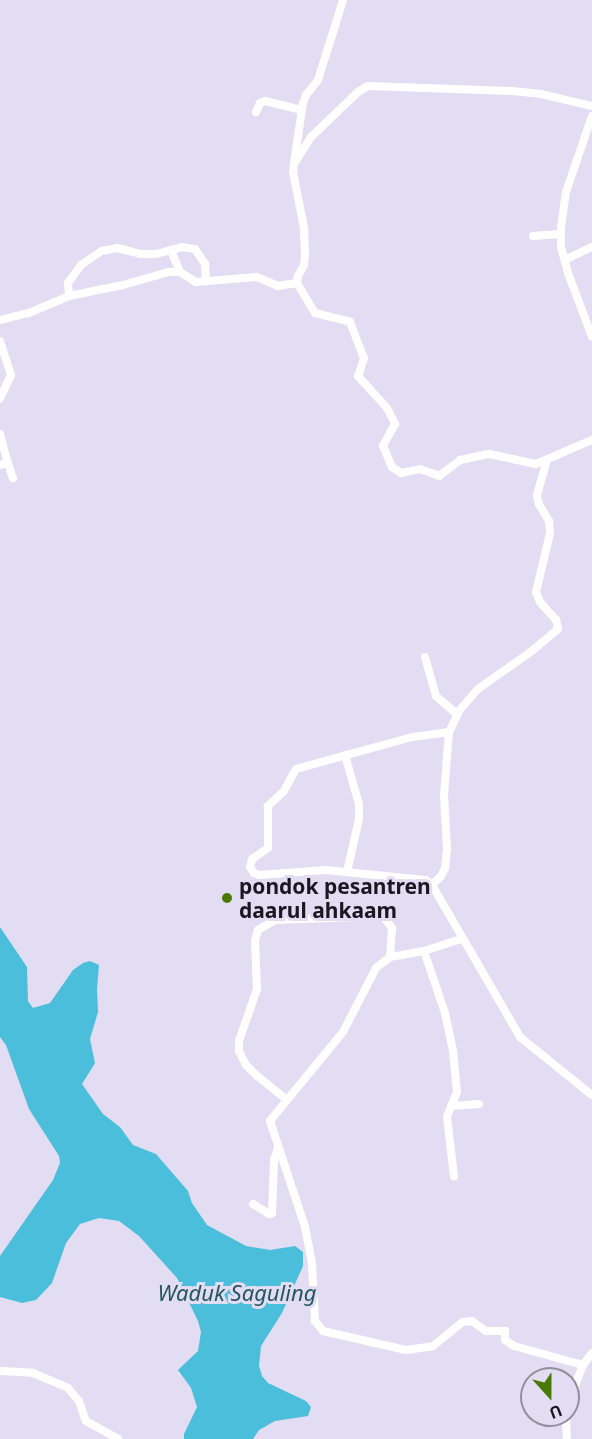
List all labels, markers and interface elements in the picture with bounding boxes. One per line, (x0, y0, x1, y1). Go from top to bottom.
place label: pondok pesantren daarul ahkaam (239, 873, 431, 923)
marker: pondok pesantren daarul ahkaam (220, 891, 234, 905)
water label: Waduk Saguling (158, 1280, 316, 1306)
north arrow (520, 1367, 580, 1427)
text: U (546, 1399, 565, 1424)

